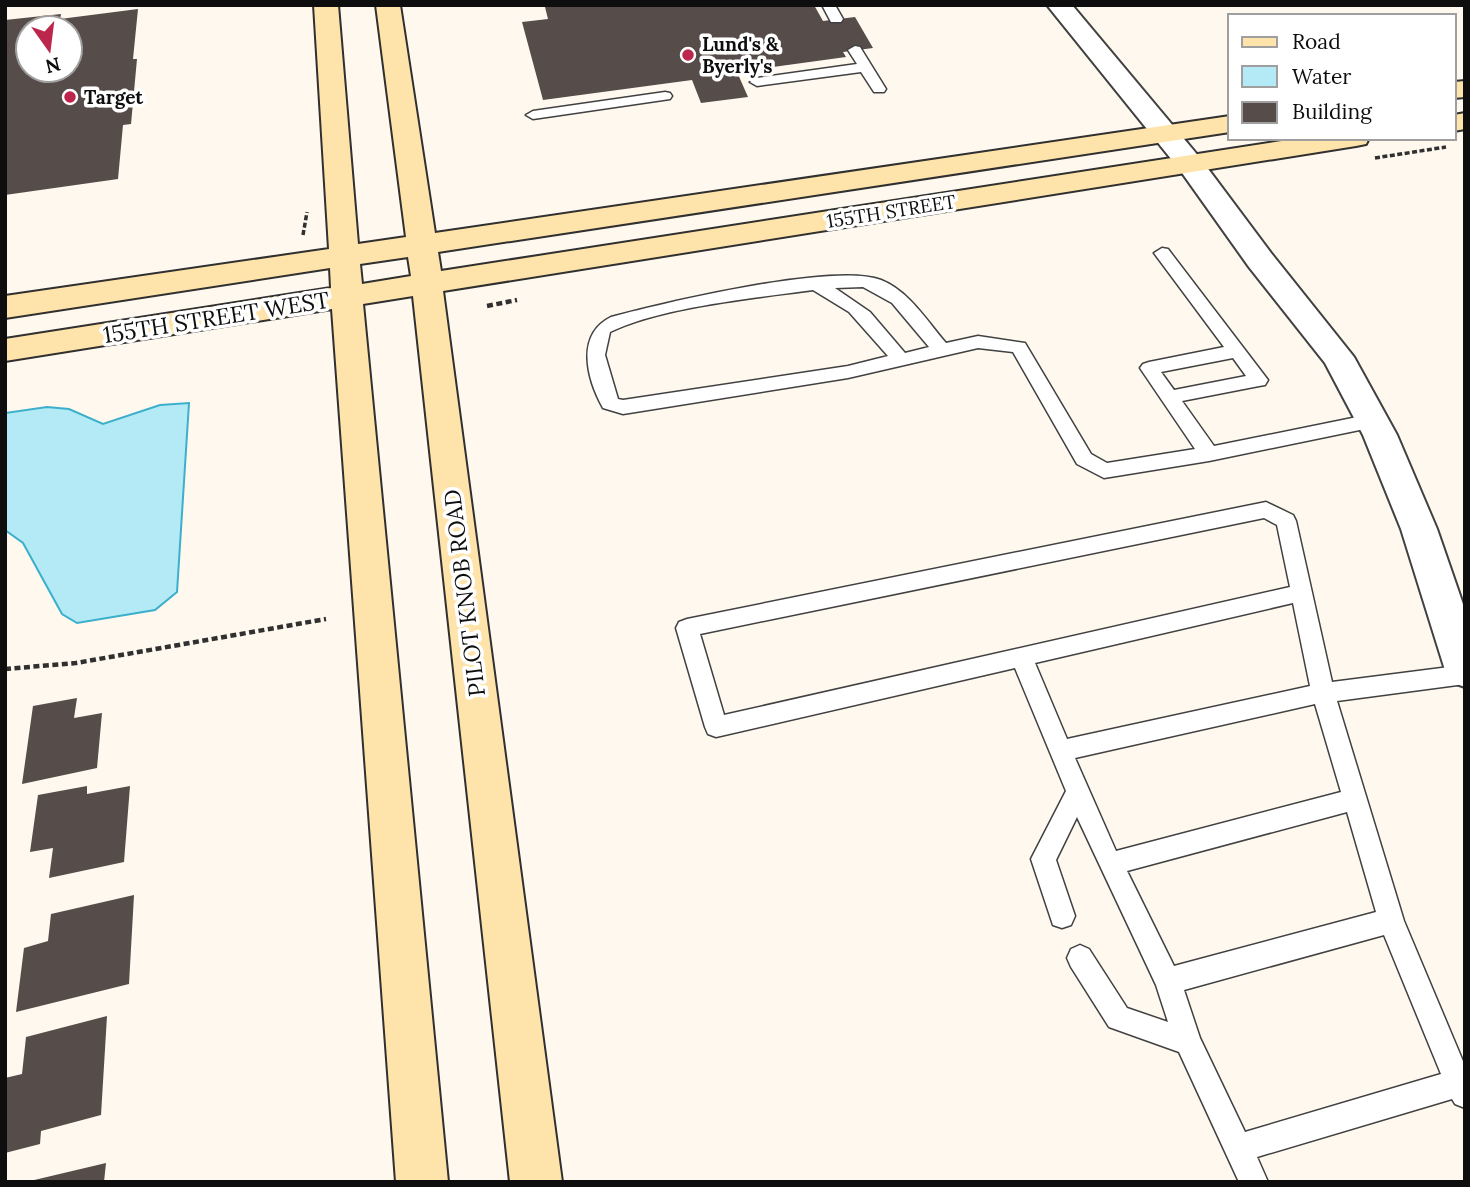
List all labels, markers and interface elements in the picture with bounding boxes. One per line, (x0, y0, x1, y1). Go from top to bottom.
north arrow (14, 14, 84, 84)
legend (1228, 14, 1456, 140)
text: Road (1292, 28, 1341, 55)
place label: Lund's & Byerly's (702, 32, 779, 78)
marker: Lund's & Byerly's (680, 47, 696, 63)
text: N (43, 52, 63, 79)
text: Water (1292, 63, 1351, 90)
place label: Target (84, 85, 144, 109)
marker: Target (62, 89, 78, 105)
text: Building (1292, 98, 1372, 125)
street label: 155TH STREET (825, 189, 957, 233)
street label: 155TH STREET WEST (101, 285, 331, 349)
street label: PILOT KNOB ROAD (437, 488, 491, 698)

